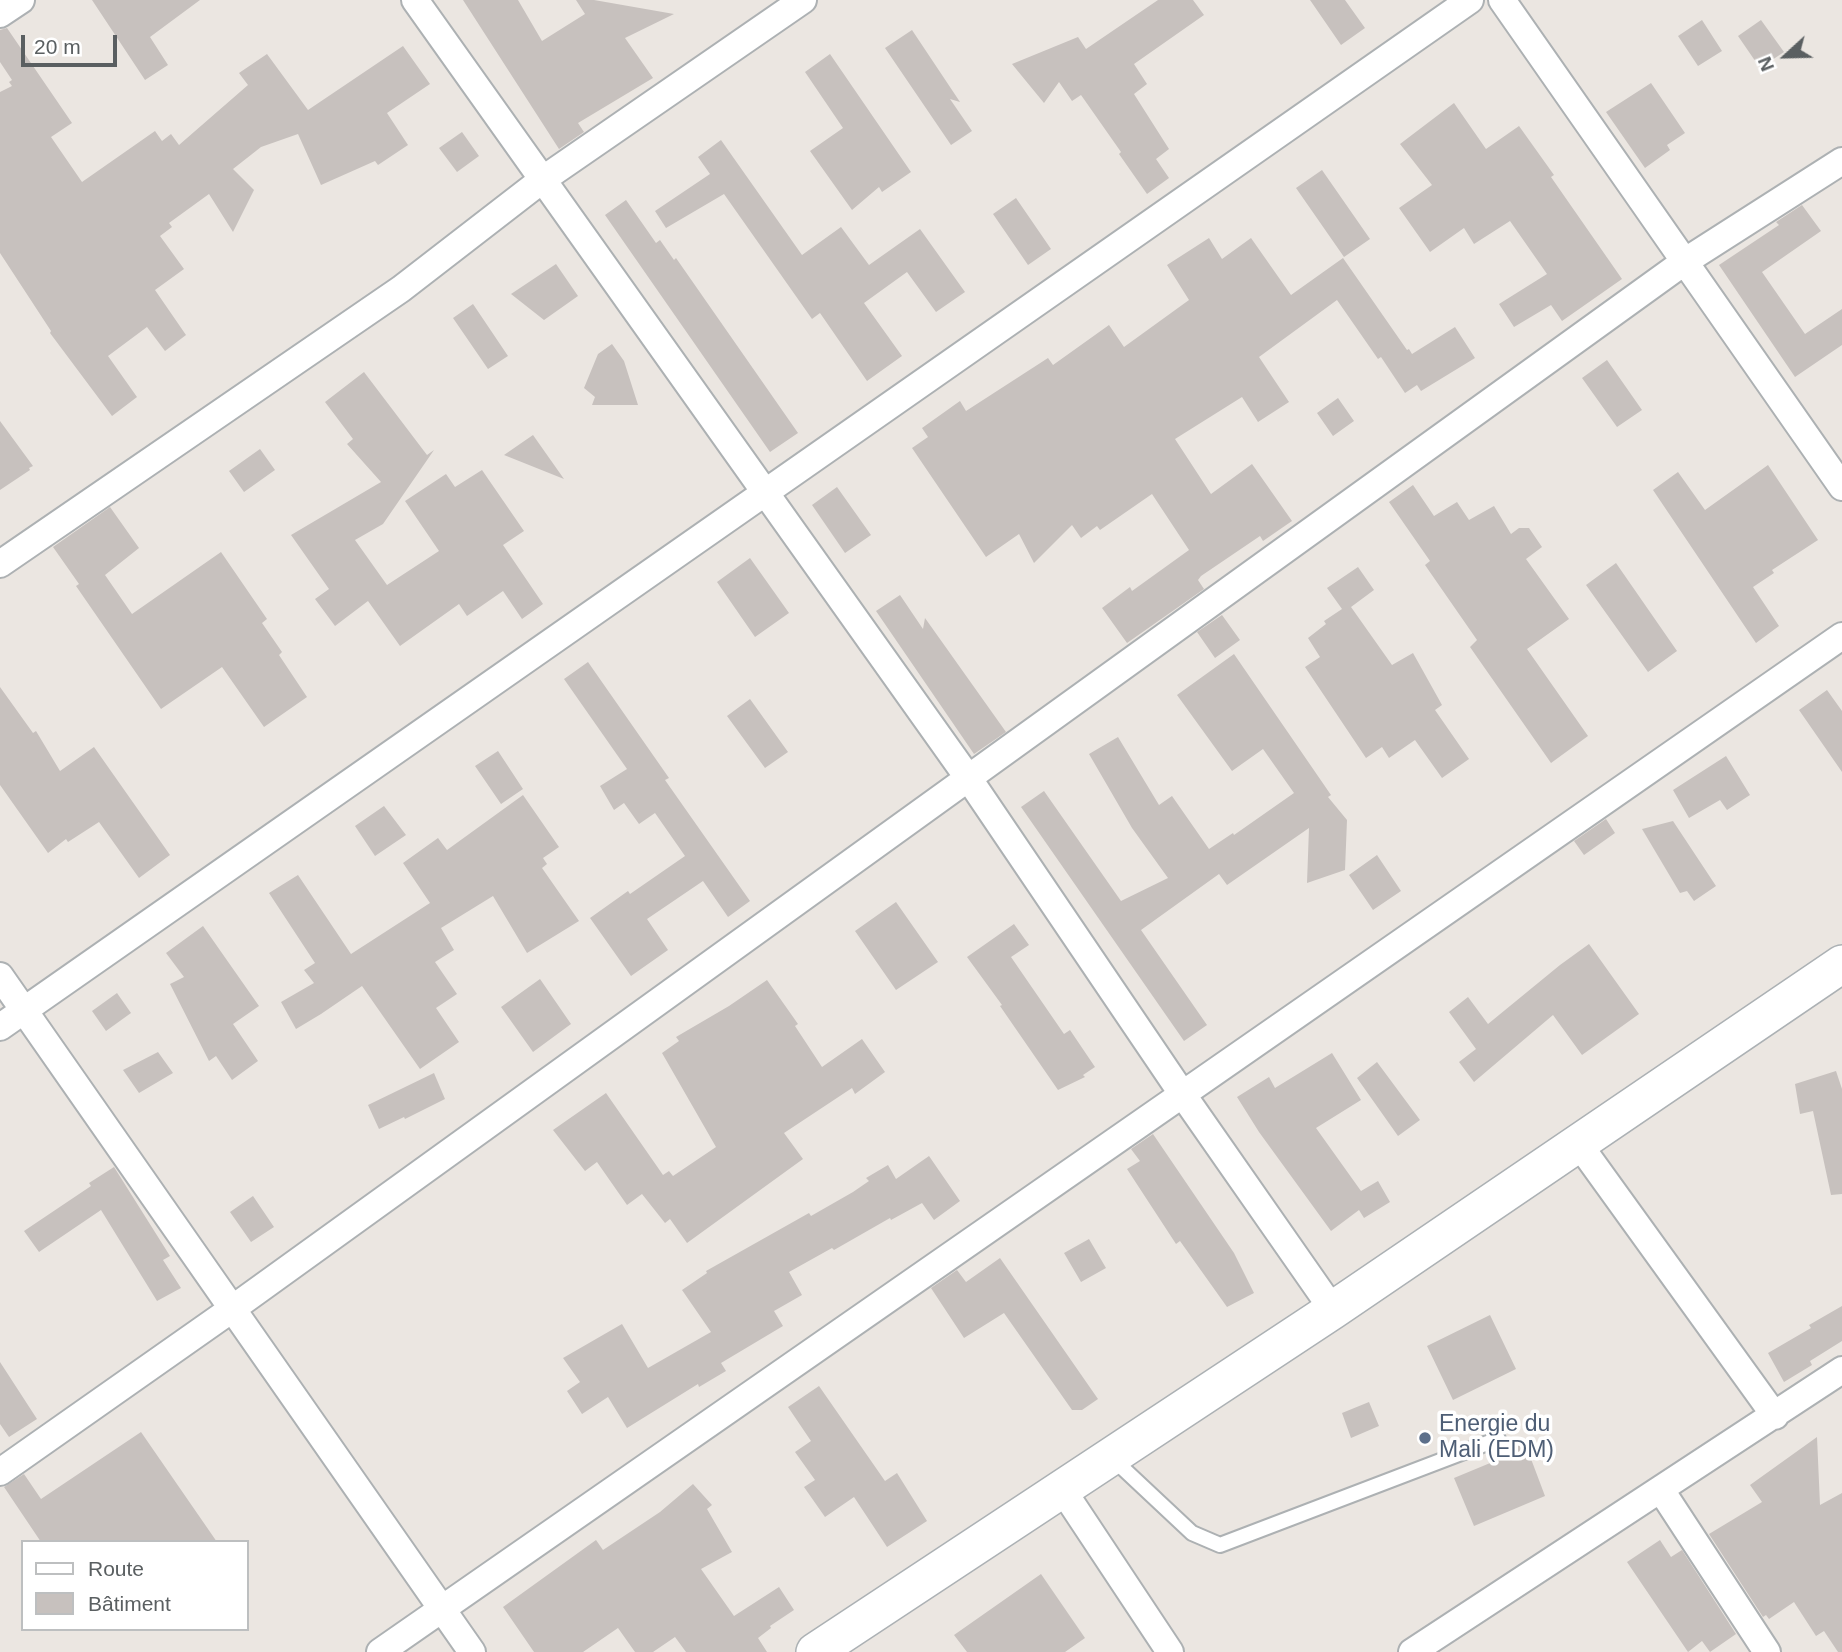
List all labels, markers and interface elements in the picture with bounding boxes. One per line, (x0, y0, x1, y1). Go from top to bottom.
scale bar (24, 21, 121, 65)
north arrow (1751, 21, 1821, 91)
text: 20 m (34, 35, 81, 58)
text: N (1754, 54, 1778, 74)
place label: Energie du Mali (EDM) (1439, 1411, 1554, 1465)
marker: Energie du Mali (EDM) (1417, 1430, 1433, 1446)
legend (21, 1540, 248, 1631)
text: Route (88, 1557, 144, 1580)
text: Bâtiment (88, 1592, 171, 1615)

